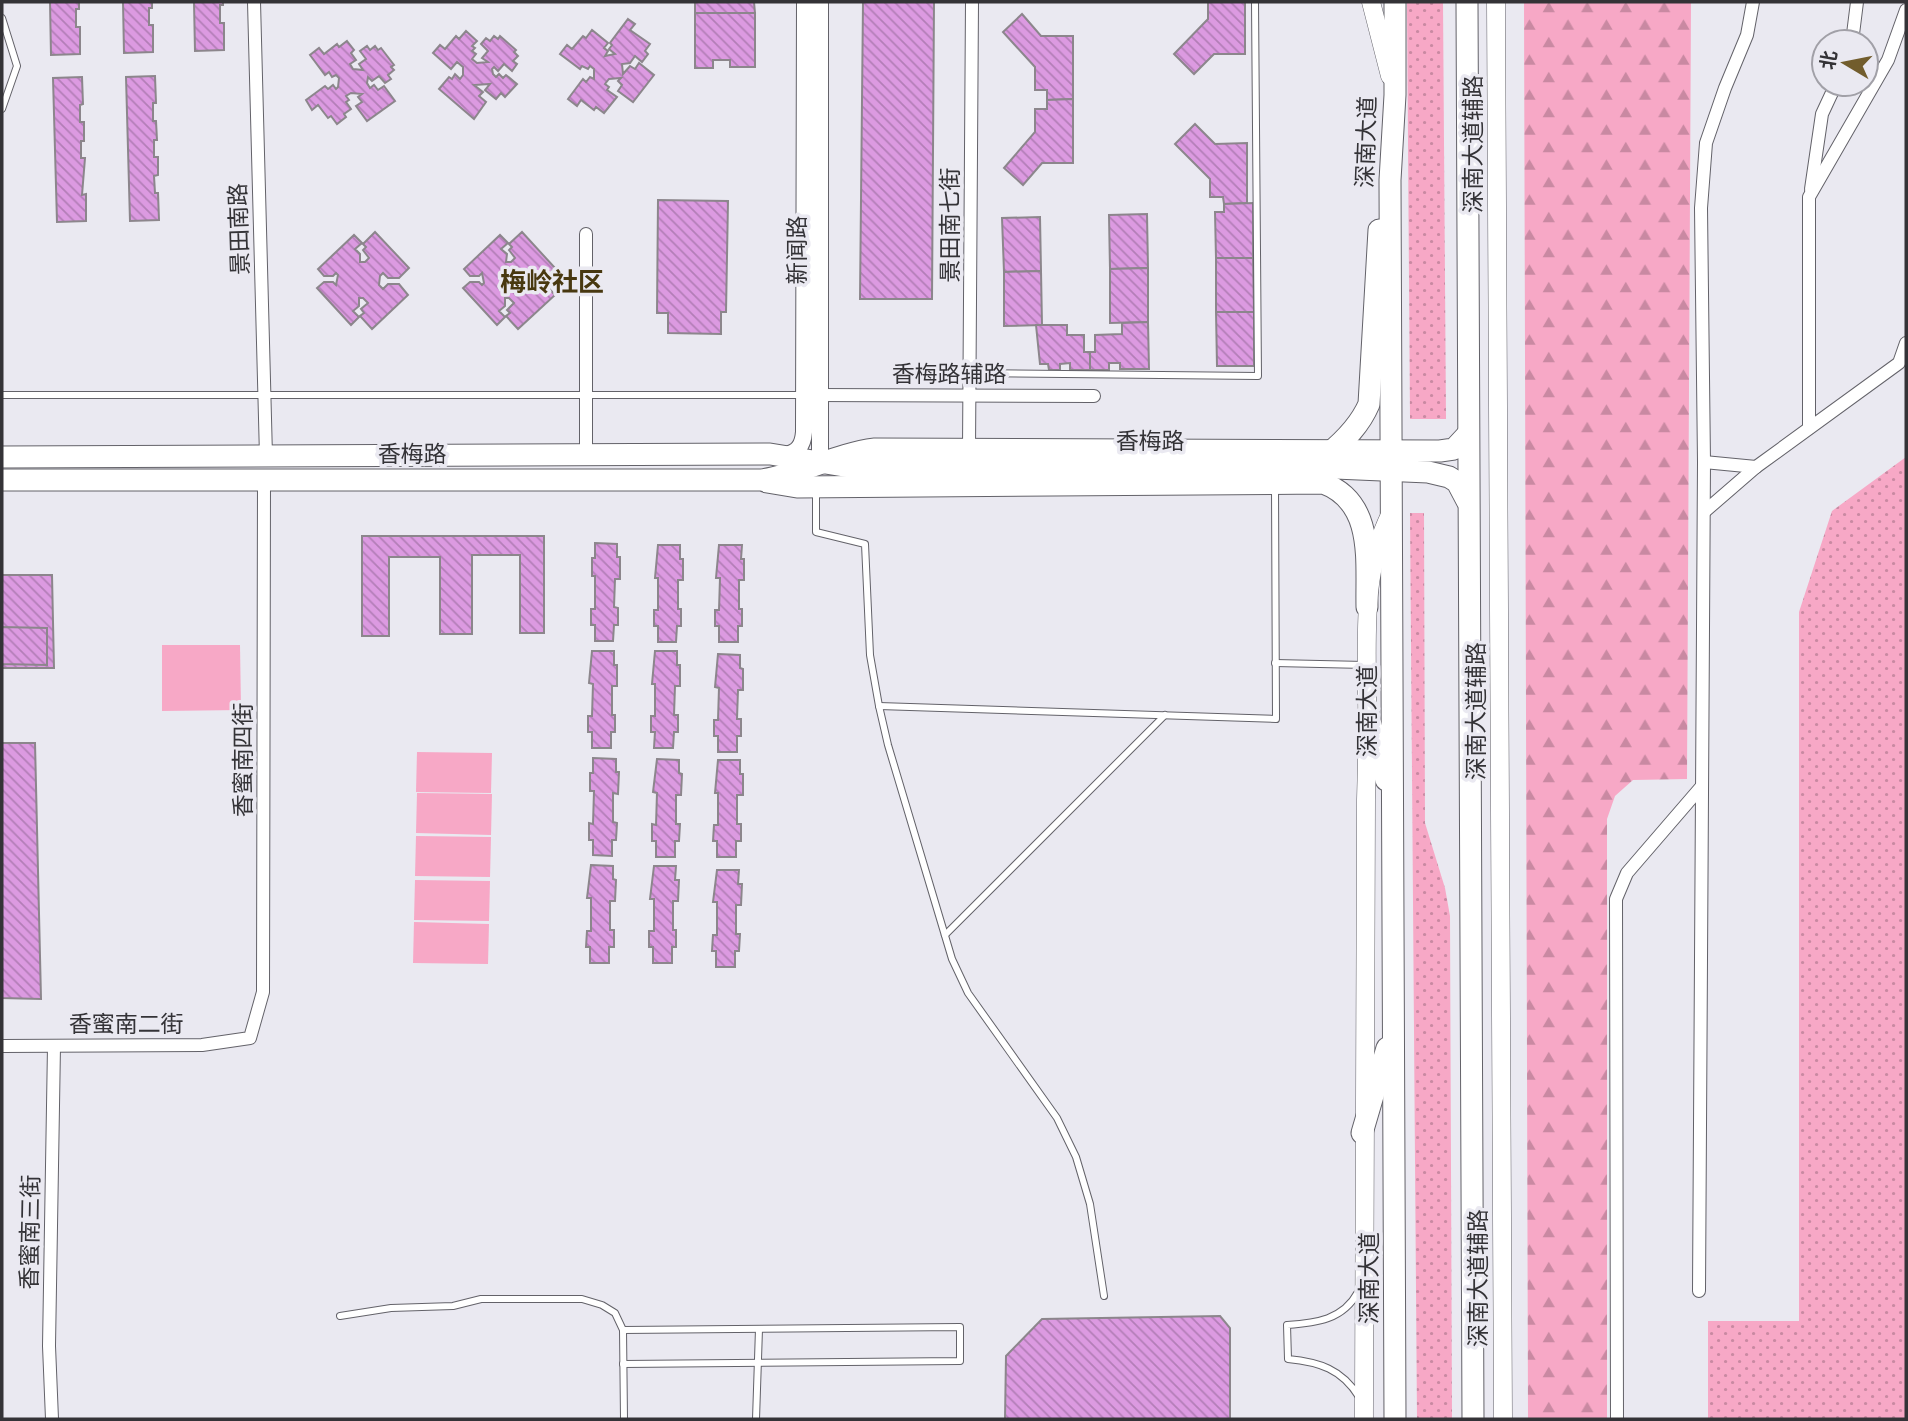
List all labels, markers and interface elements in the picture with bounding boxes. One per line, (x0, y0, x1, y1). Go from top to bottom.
north arrow (1810, 28, 1880, 98)
text: 北 (1816, 49, 1842, 71)
street label: 深南大道辅路 (1459, 75, 1487, 213)
street label: 深南大道 (1350, 96, 1382, 188)
street label: 景田南七街 (936, 168, 964, 283)
street label: 景田南路 (223, 183, 255, 275)
street label: 新闻路 (783, 216, 811, 285)
district label: 梅岭社区 (500, 266, 604, 297)
street label: 香梅路辅路 (892, 360, 1007, 388)
street label: 香梅路 (1116, 427, 1185, 455)
street label: 香梅路 (378, 440, 447, 468)
street label: 深南大道辅路 (1462, 642, 1490, 780)
street label: 深南大道 (1353, 665, 1381, 757)
street label: 香蜜南四街 (229, 703, 257, 818)
street label: 香蜜南二街 (69, 1010, 184, 1038)
street label: 香蜜南三街 (15, 1174, 45, 1290)
street label: 深南大道辅路 (1464, 1209, 1492, 1347)
street label: 深南大道 (1355, 1232, 1383, 1324)

